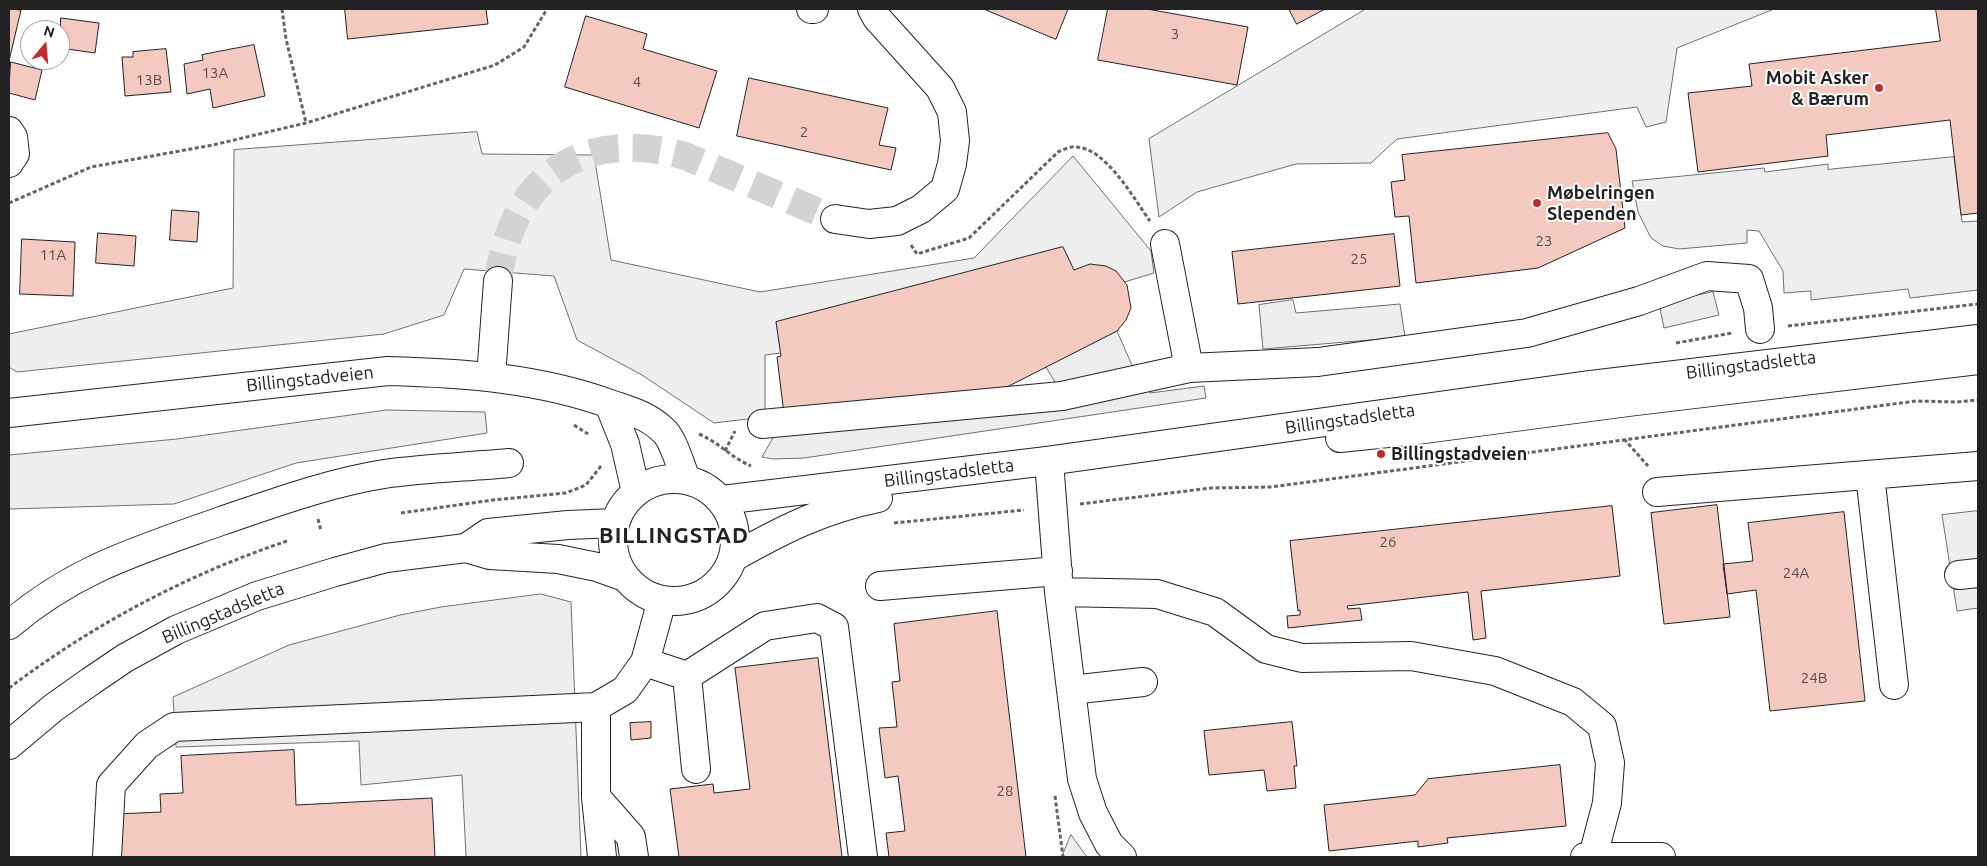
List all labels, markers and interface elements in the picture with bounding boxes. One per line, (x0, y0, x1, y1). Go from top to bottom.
north arrow (20, 20, 70, 70)
text: N (42, 22, 56, 41)
house number: 3 (1171, 25, 1179, 43)
house number: 13A (202, 64, 228, 82)
place label: Mobit Asker & Bærum (1766, 67, 1869, 110)
house number: 13B (136, 71, 162, 89)
house number: 4 (633, 73, 641, 91)
marker: Mobit Asker & Bærum (1873, 82, 1885, 94)
house number: 2 (800, 123, 808, 141)
place label: Møbelringen Slependen (1547, 182, 1655, 224)
marker: Møbelringen Slependen (1531, 197, 1543, 209)
house number: 23 (1536, 232, 1552, 250)
house number: 11A (40, 246, 66, 264)
house number: 25 (1351, 250, 1367, 268)
street label: Billingstadsletta (1685, 346, 1817, 384)
street label: Billingstadveien (245, 362, 375, 396)
street label: Billingstadsletta (1284, 399, 1416, 439)
place label: Billingstadveien (1391, 443, 1527, 465)
marker: Billingstadveien (1375, 448, 1387, 460)
street label: Billingstadsletta (883, 454, 1015, 492)
district label: BILLINGSTAD (598, 523, 750, 549)
house number: 26 (1380, 533, 1396, 551)
house number: 24A (1783, 564, 1809, 582)
street label: Billingstadsletta (159, 578, 287, 648)
house number: 24B (1801, 669, 1827, 687)
house number: 28 (997, 782, 1013, 800)

